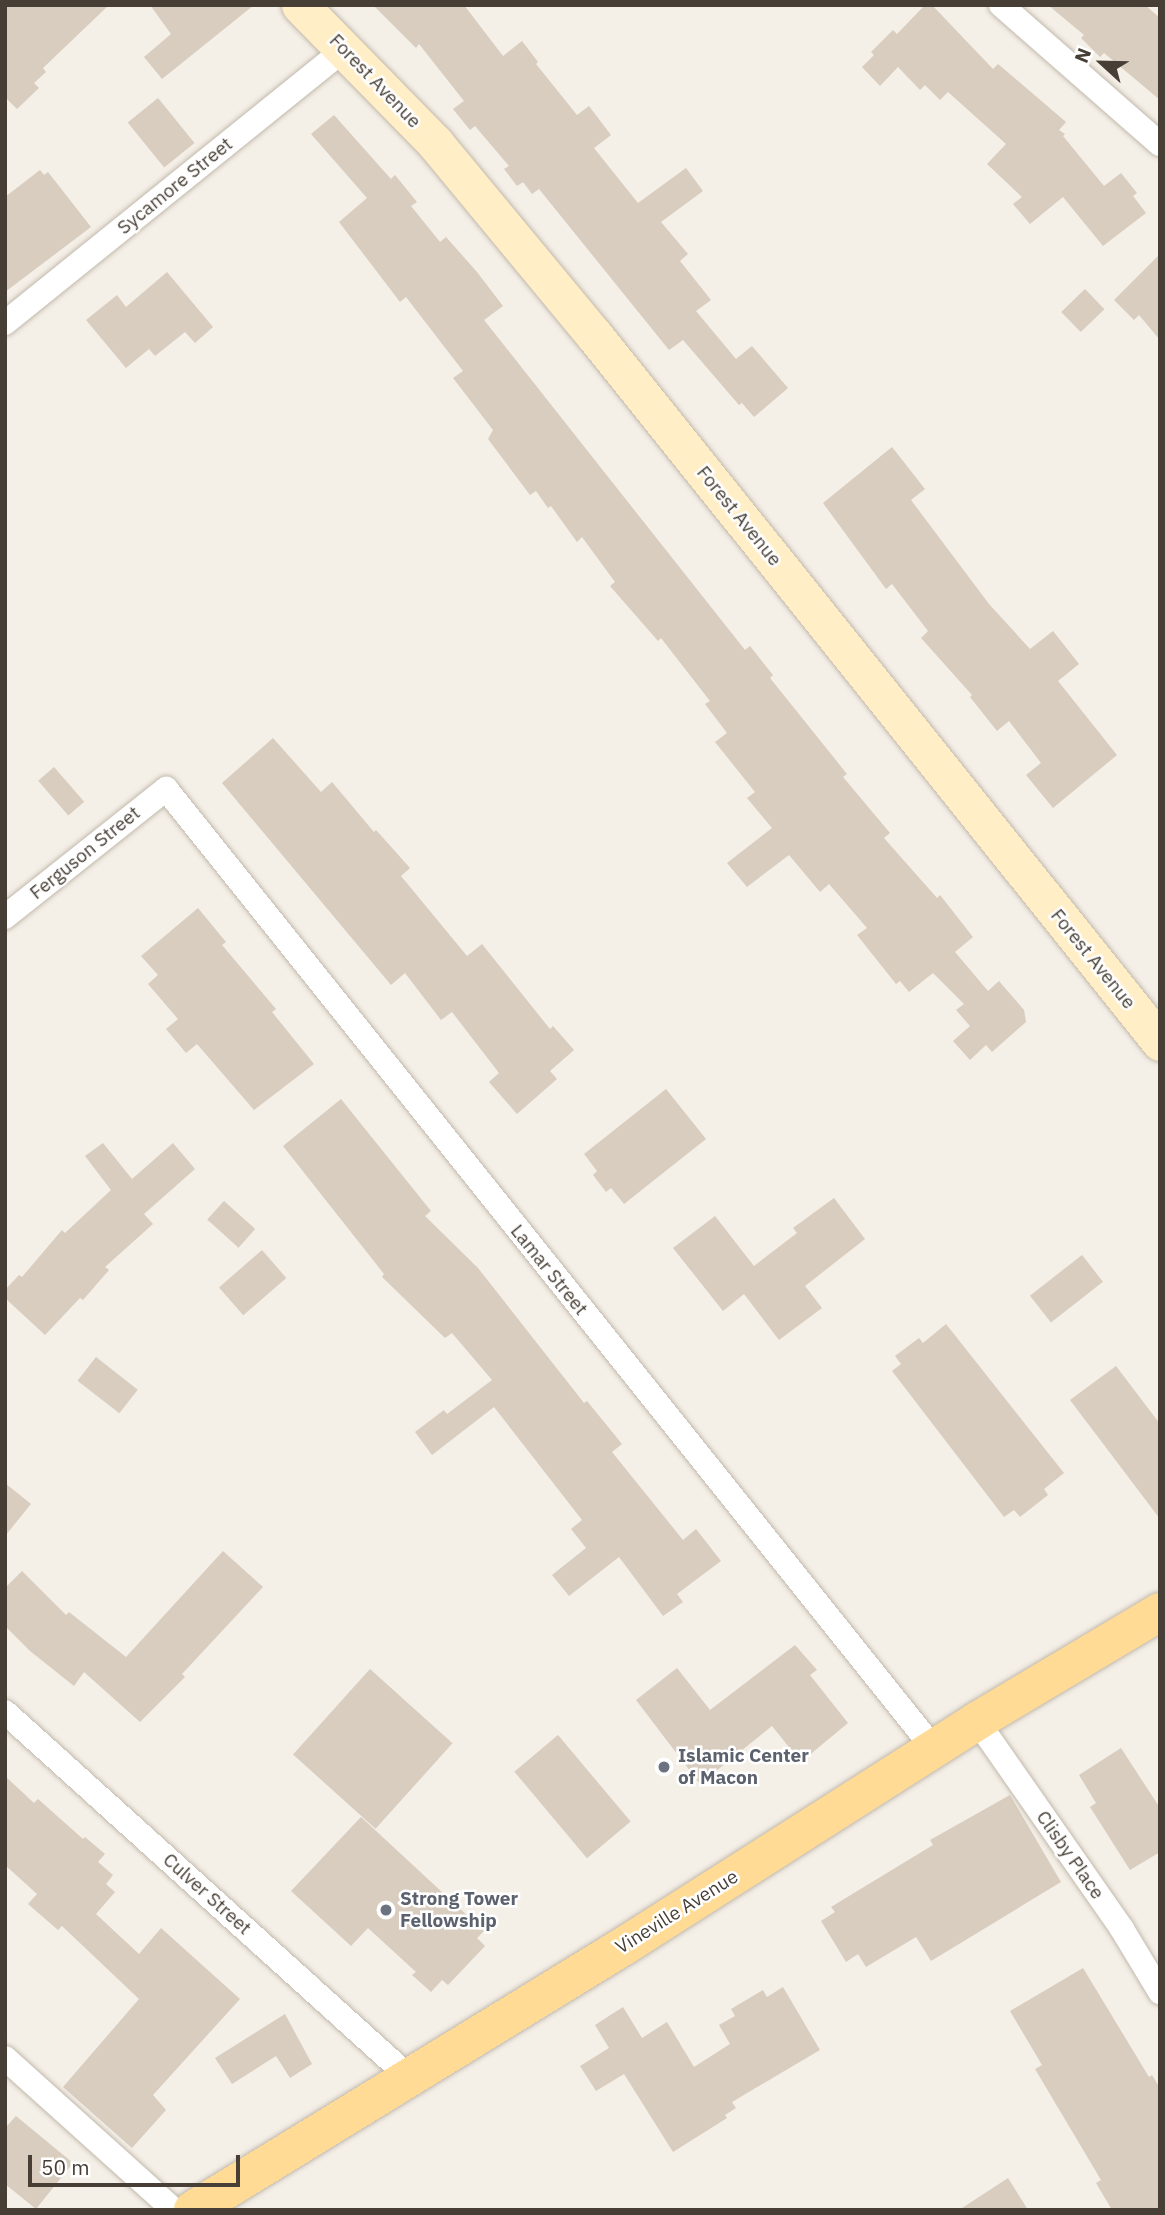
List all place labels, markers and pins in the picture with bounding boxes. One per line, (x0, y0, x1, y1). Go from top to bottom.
place label: Islamic Center of Macon (678, 1745, 809, 1789)
marker: Islamic Center of Macon (656, 1759, 672, 1775)
place label: Strong Tower Fellowship (400, 1888, 518, 1932)
marker: Strong Tower Fellowship (378, 1902, 394, 1918)

